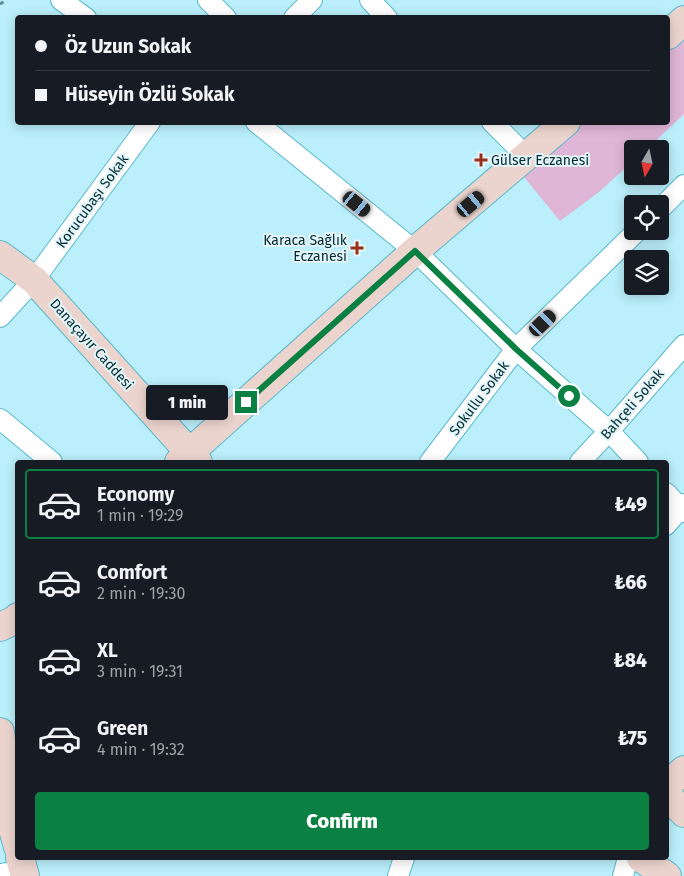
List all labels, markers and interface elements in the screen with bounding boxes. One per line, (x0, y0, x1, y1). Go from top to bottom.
text: Öz Uzun Sokak (65, 35, 191, 58)
text: Hüseyin Özlü Sokak (65, 83, 234, 106)
north arrow (624, 140, 669, 185)
map controls (624, 140, 669, 295)
street label: Korucubaşı Sokak (53, 150, 133, 252)
place label: Gülser Eczanesi (491, 152, 589, 169)
marker: Gülser Eczanesi (475, 154, 487, 166)
car (340, 189, 373, 219)
car (454, 189, 487, 219)
button: locate (624, 195, 669, 240)
place label: Karaca Sağlık Eczanesi (263, 232, 348, 265)
marker: Karaca Sağlık Eczanesi (351, 242, 363, 254)
button: layers (624, 250, 669, 295)
street label: Danaçayır Caddesi (46, 295, 137, 393)
car (526, 307, 559, 339)
street label: Sokullu Sokak (446, 357, 513, 439)
street label: Bahçeli Sokak (597, 365, 668, 443)
callout: 1 min (146, 384, 228, 420)
route start (558, 385, 580, 407)
route end (235, 391, 257, 413)
text: 1 min (168, 393, 206, 412)
icon: car (37, 482, 82, 527)
text: Economy (97, 483, 174, 506)
text: ₺49 (615, 493, 647, 516)
text: 1 min · 19:29 (97, 506, 183, 525)
icon: car (37, 560, 82, 605)
text: Comfort (97, 561, 167, 584)
text: ₺66 (614, 571, 647, 594)
text: 2 min · 19:30 (97, 584, 185, 603)
icon: car (37, 638, 82, 683)
text: XL (97, 639, 118, 662)
text: ₺84 (614, 649, 647, 672)
text: 3 min · 19:31 (97, 662, 183, 681)
icon: car (37, 716, 82, 761)
text: Green (97, 717, 148, 740)
text: ₺75 (618, 727, 647, 750)
text: 4 min · 19:32 (97, 740, 185, 759)
button: Confirm (35, 792, 649, 850)

